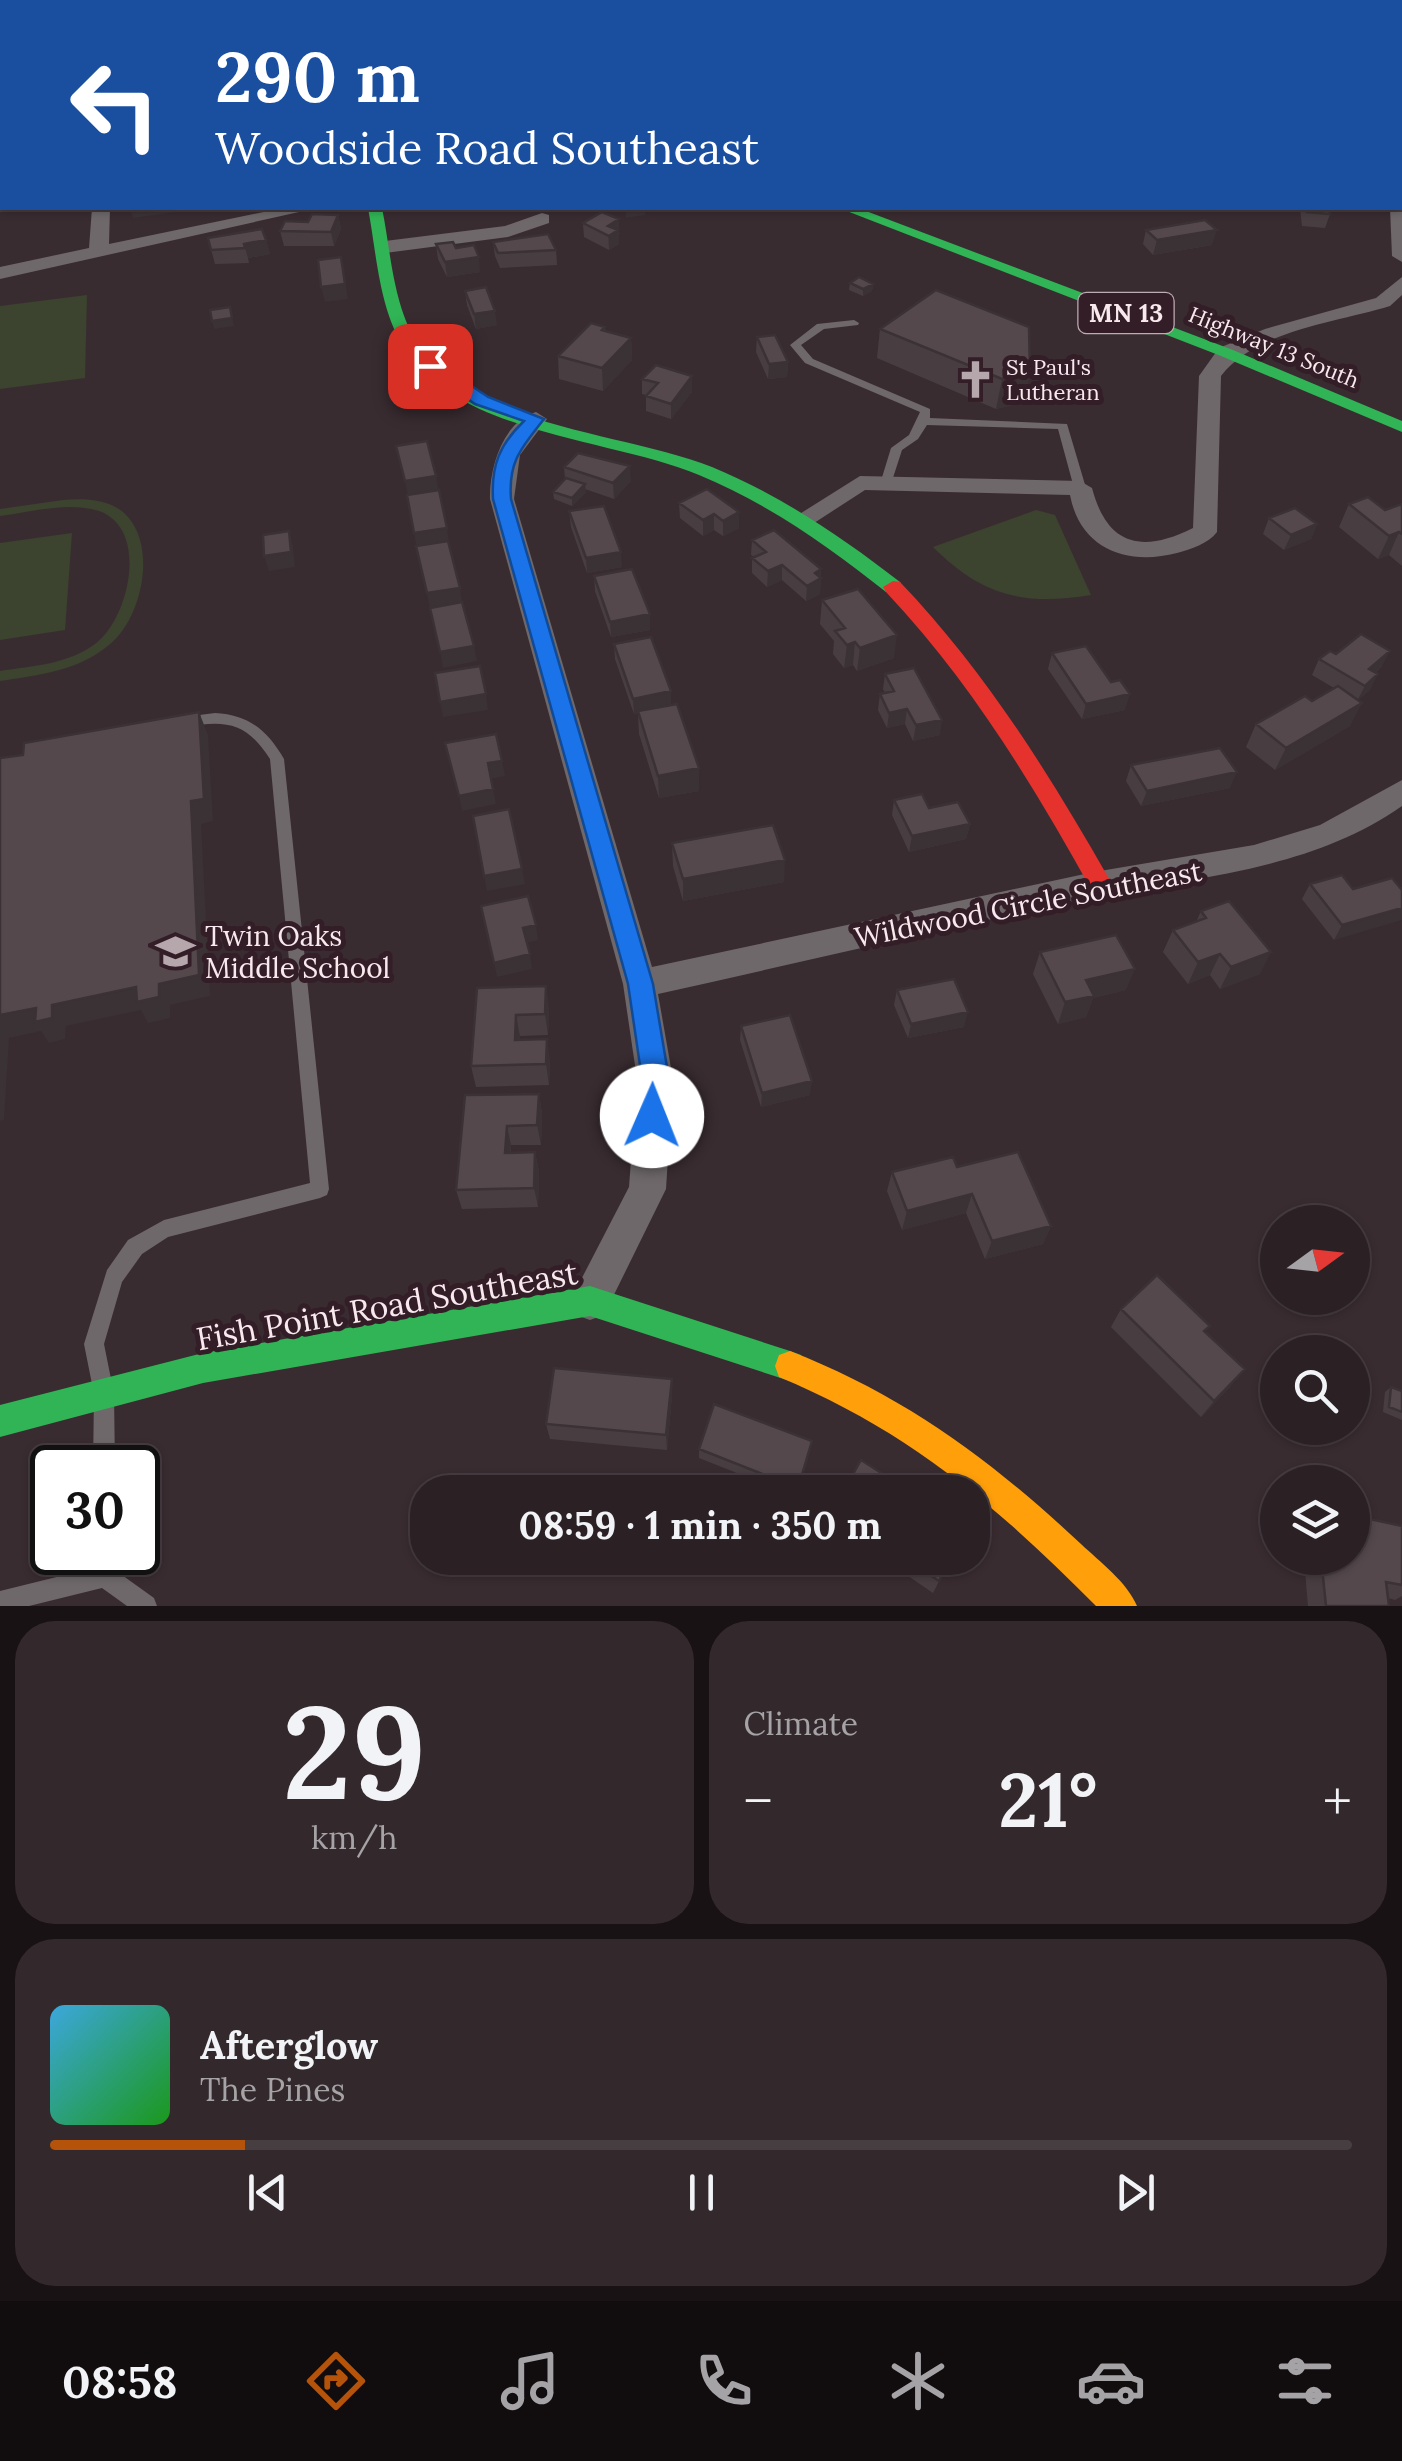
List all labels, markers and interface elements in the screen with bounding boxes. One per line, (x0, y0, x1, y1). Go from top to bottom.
text: 290 m (215, 32, 420, 121)
icon: left (50, 40, 180, 170)
text: Woodside Road Southeast (215, 119, 759, 176)
road number: MN 13 (1078, 293, 1174, 333)
street label: Highway 13 South (1185, 300, 1363, 394)
pin (388, 324, 473, 409)
icon: arrive (403, 339, 458, 394)
place label: St Paul's Lutheran (1006, 353, 1100, 406)
church icon: St Paul's Lutheran (955, 359, 997, 401)
street label: Wildwood Circle Southeast (851, 853, 1205, 955)
place label: Twin Oaks Middle School (205, 918, 390, 986)
school or university icon: Twin Oaks Middle School (154, 931, 196, 973)
position arrow (600, 1064, 704, 1168)
north arrow (1260, 1205, 1370, 1315)
map controls (1260, 1205, 1370, 1575)
street label: Fish Point Road Southeast (193, 1252, 581, 1359)
button: search (1260, 1335, 1370, 1445)
speed limit sign: 30 (30, 1445, 160, 1575)
button: layers (1260, 1465, 1370, 1575)
text: 08:59 · 1 min · 350 m (519, 1501, 881, 1549)
text: 29 (282, 1668, 426, 1835)
text: Climate (744, 1703, 858, 1744)
text: 21° (998, 1752, 1097, 1848)
text: − (744, 1766, 773, 1836)
text: + (1323, 1766, 1352, 1836)
text: km/h (311, 1817, 397, 1858)
text: Afterglow (200, 2021, 378, 2069)
text: The Pines (200, 2069, 345, 2110)
icon: previous (240, 2165, 295, 2220)
icon: pause (674, 2165, 729, 2220)
icon: next (1108, 2165, 1163, 2220)
icon: directions (301, 2346, 371, 2416)
icon: music (495, 2346, 565, 2416)
icon: phone (689, 2346, 759, 2416)
icon: climate (883, 2346, 953, 2416)
icon: car (1076, 2346, 1146, 2416)
icon: filters (1270, 2346, 1340, 2416)
text: 08:58 (62, 2353, 178, 2410)

